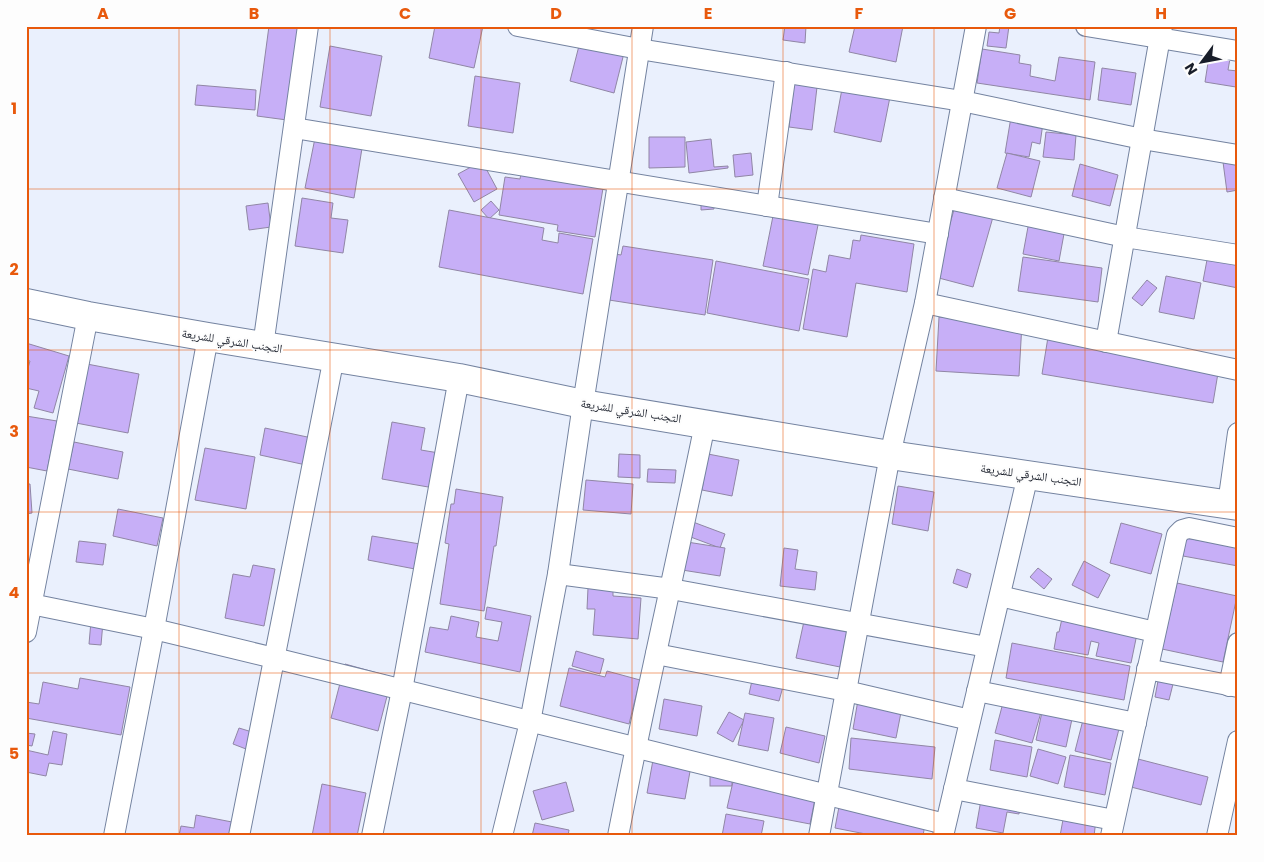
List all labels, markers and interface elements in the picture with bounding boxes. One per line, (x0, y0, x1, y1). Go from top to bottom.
text: A (97, 2, 109, 25)
text: B (249, 2, 259, 25)
text: C (399, 2, 411, 25)
text: D (550, 2, 562, 25)
text: E (704, 2, 712, 25)
text: F (855, 2, 864, 25)
text: G (1004, 2, 1016, 25)
text: H (1155, 2, 1167, 25)
north arrow (1176, 38, 1226, 88)
text: N (1180, 59, 1202, 79)
text: 1 (11, 97, 17, 120)
text: 2 (9, 258, 19, 281)
street label: التجنب الشرقي للشريعة (180, 324, 284, 359)
street label: التجنب الشرقي للشريعة (579, 394, 683, 429)
text: 3 (9, 420, 19, 443)
street label: التجنب الشرقي للشريعة (979, 459, 1083, 492)
text: 4 (9, 581, 20, 604)
text: 5 (9, 742, 19, 765)

